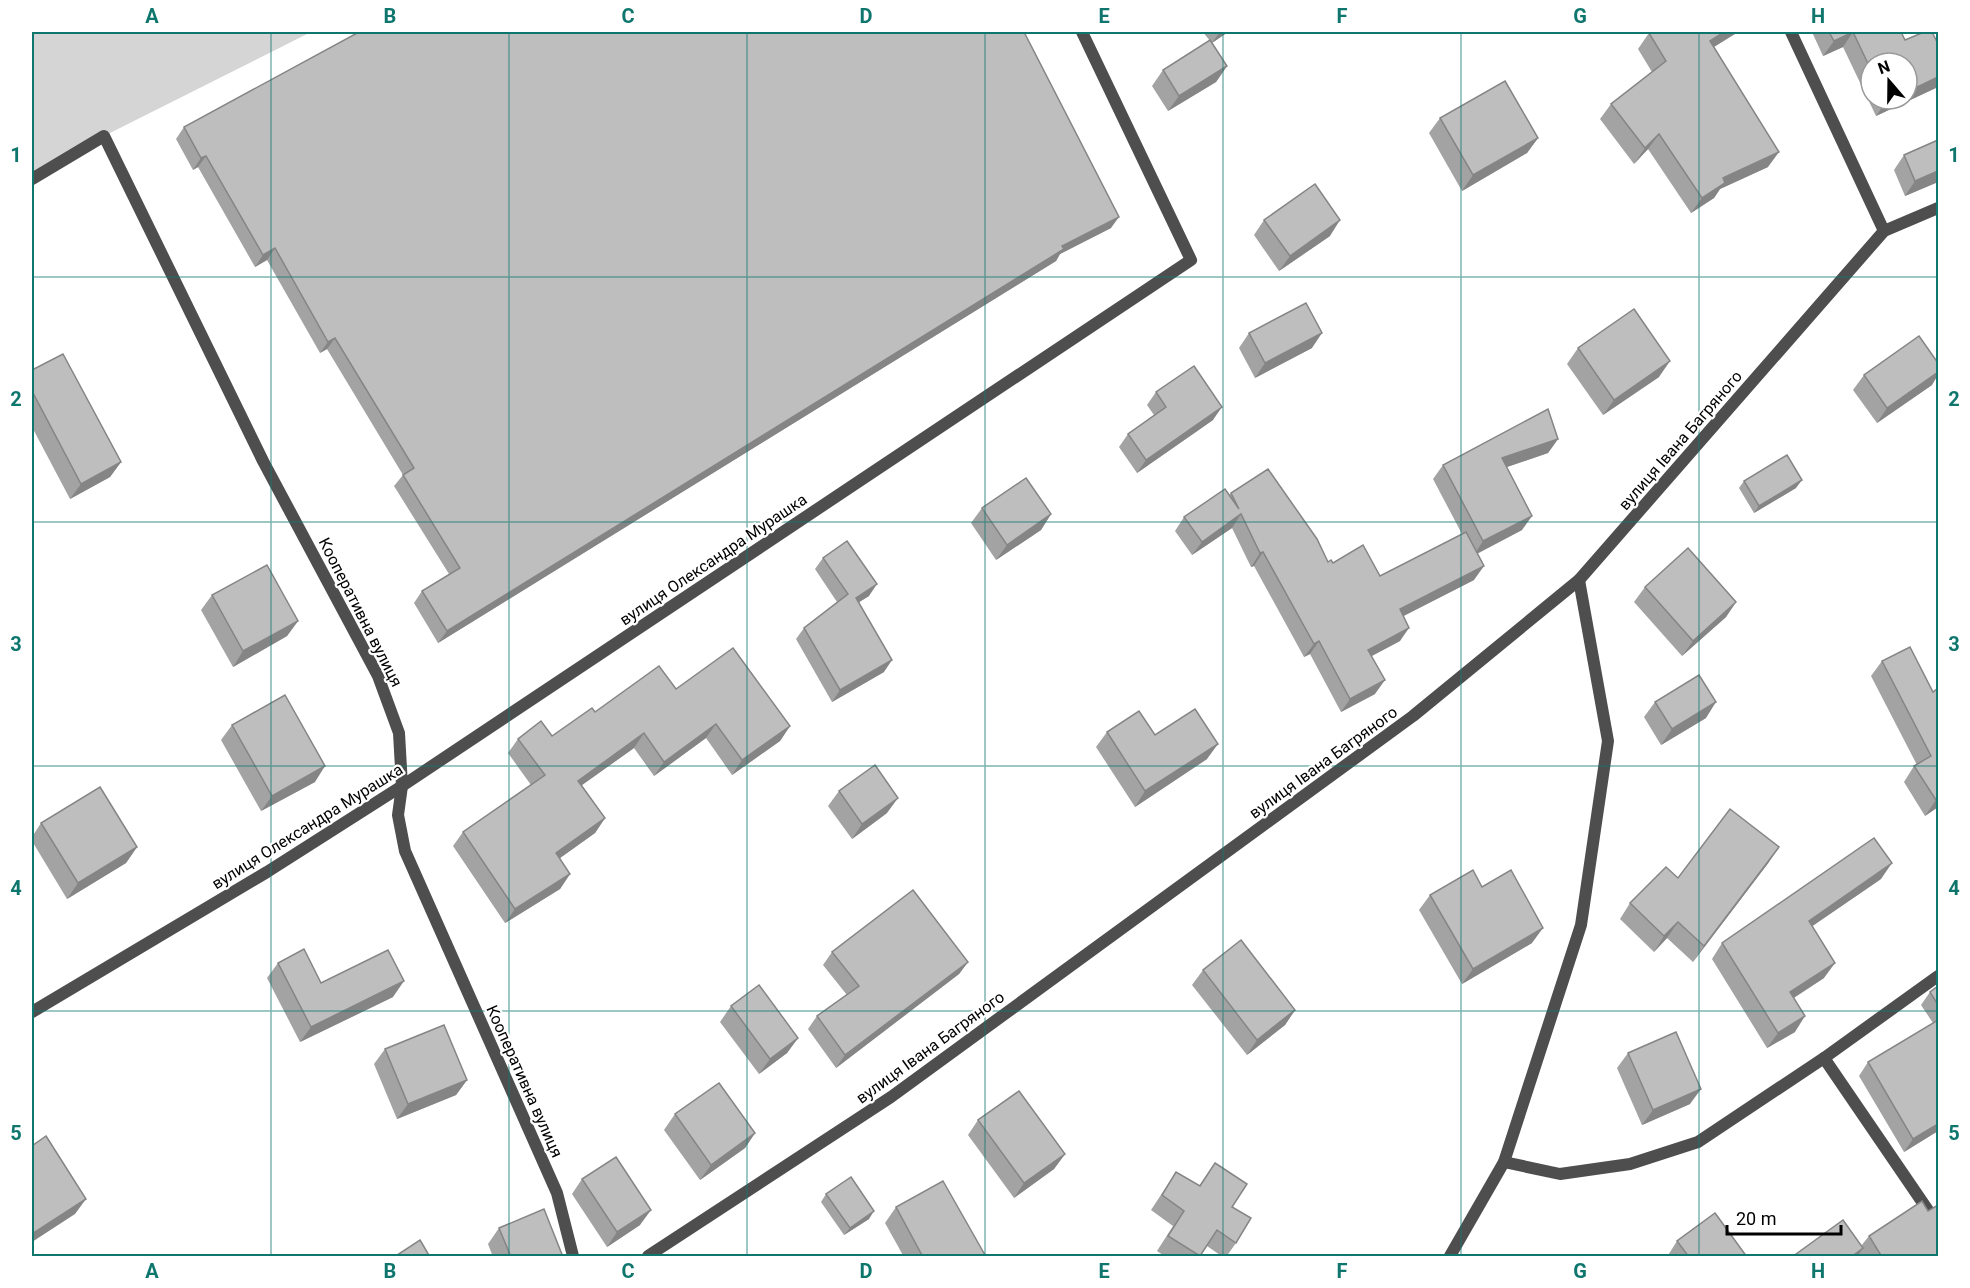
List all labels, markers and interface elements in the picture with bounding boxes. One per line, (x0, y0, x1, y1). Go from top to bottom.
text: A (145, 4, 159, 28)
text: B (384, 4, 396, 28)
text: C (621, 4, 635, 28)
text: D (860, 4, 873, 28)
text: E (1098, 4, 1110, 28)
text: F (1337, 4, 1348, 28)
text: G (1573, 4, 1587, 28)
text: H (1811, 4, 1825, 28)
north arrow (1859, 51, 1919, 111)
text: N (1875, 57, 1893, 78)
text: 1 (10, 143, 22, 167)
text: 1 (1948, 143, 1960, 167)
street label: вулиця Івана Багряного (1615, 367, 1746, 514)
text: 2 (10, 387, 22, 411)
text: 2 (1948, 387, 1960, 411)
street label: вулиця Олександра Мурашка (616, 490, 810, 629)
street label: Кооперативна вулиця (315, 535, 406, 690)
text: 3 (10, 632, 22, 656)
text: 3 (1948, 632, 1960, 656)
street label: вулиця Івана Багряного (1245, 702, 1401, 823)
street label: вулиця Олександра Мурашка (208, 760, 406, 893)
text: 4 (10, 876, 22, 900)
text: 4 (1948, 876, 1960, 900)
street label: вулиця Івана Багряного (852, 987, 1008, 1108)
street label: Кооперативна вулиця (482, 1002, 567, 1160)
text: 5 (10, 1121, 22, 1145)
text: 5 (1948, 1121, 1960, 1145)
scale bar (1727, 1198, 1841, 1236)
text: 20 m (1736, 1208, 1776, 1229)
text: A (145, 1259, 159, 1283)
text: B (384, 1259, 396, 1283)
text: C (621, 1259, 635, 1283)
text: D (860, 1259, 873, 1283)
text: E (1098, 1259, 1110, 1283)
text: F (1337, 1259, 1348, 1283)
text: G (1573, 1259, 1587, 1283)
text: H (1811, 1259, 1825, 1283)

